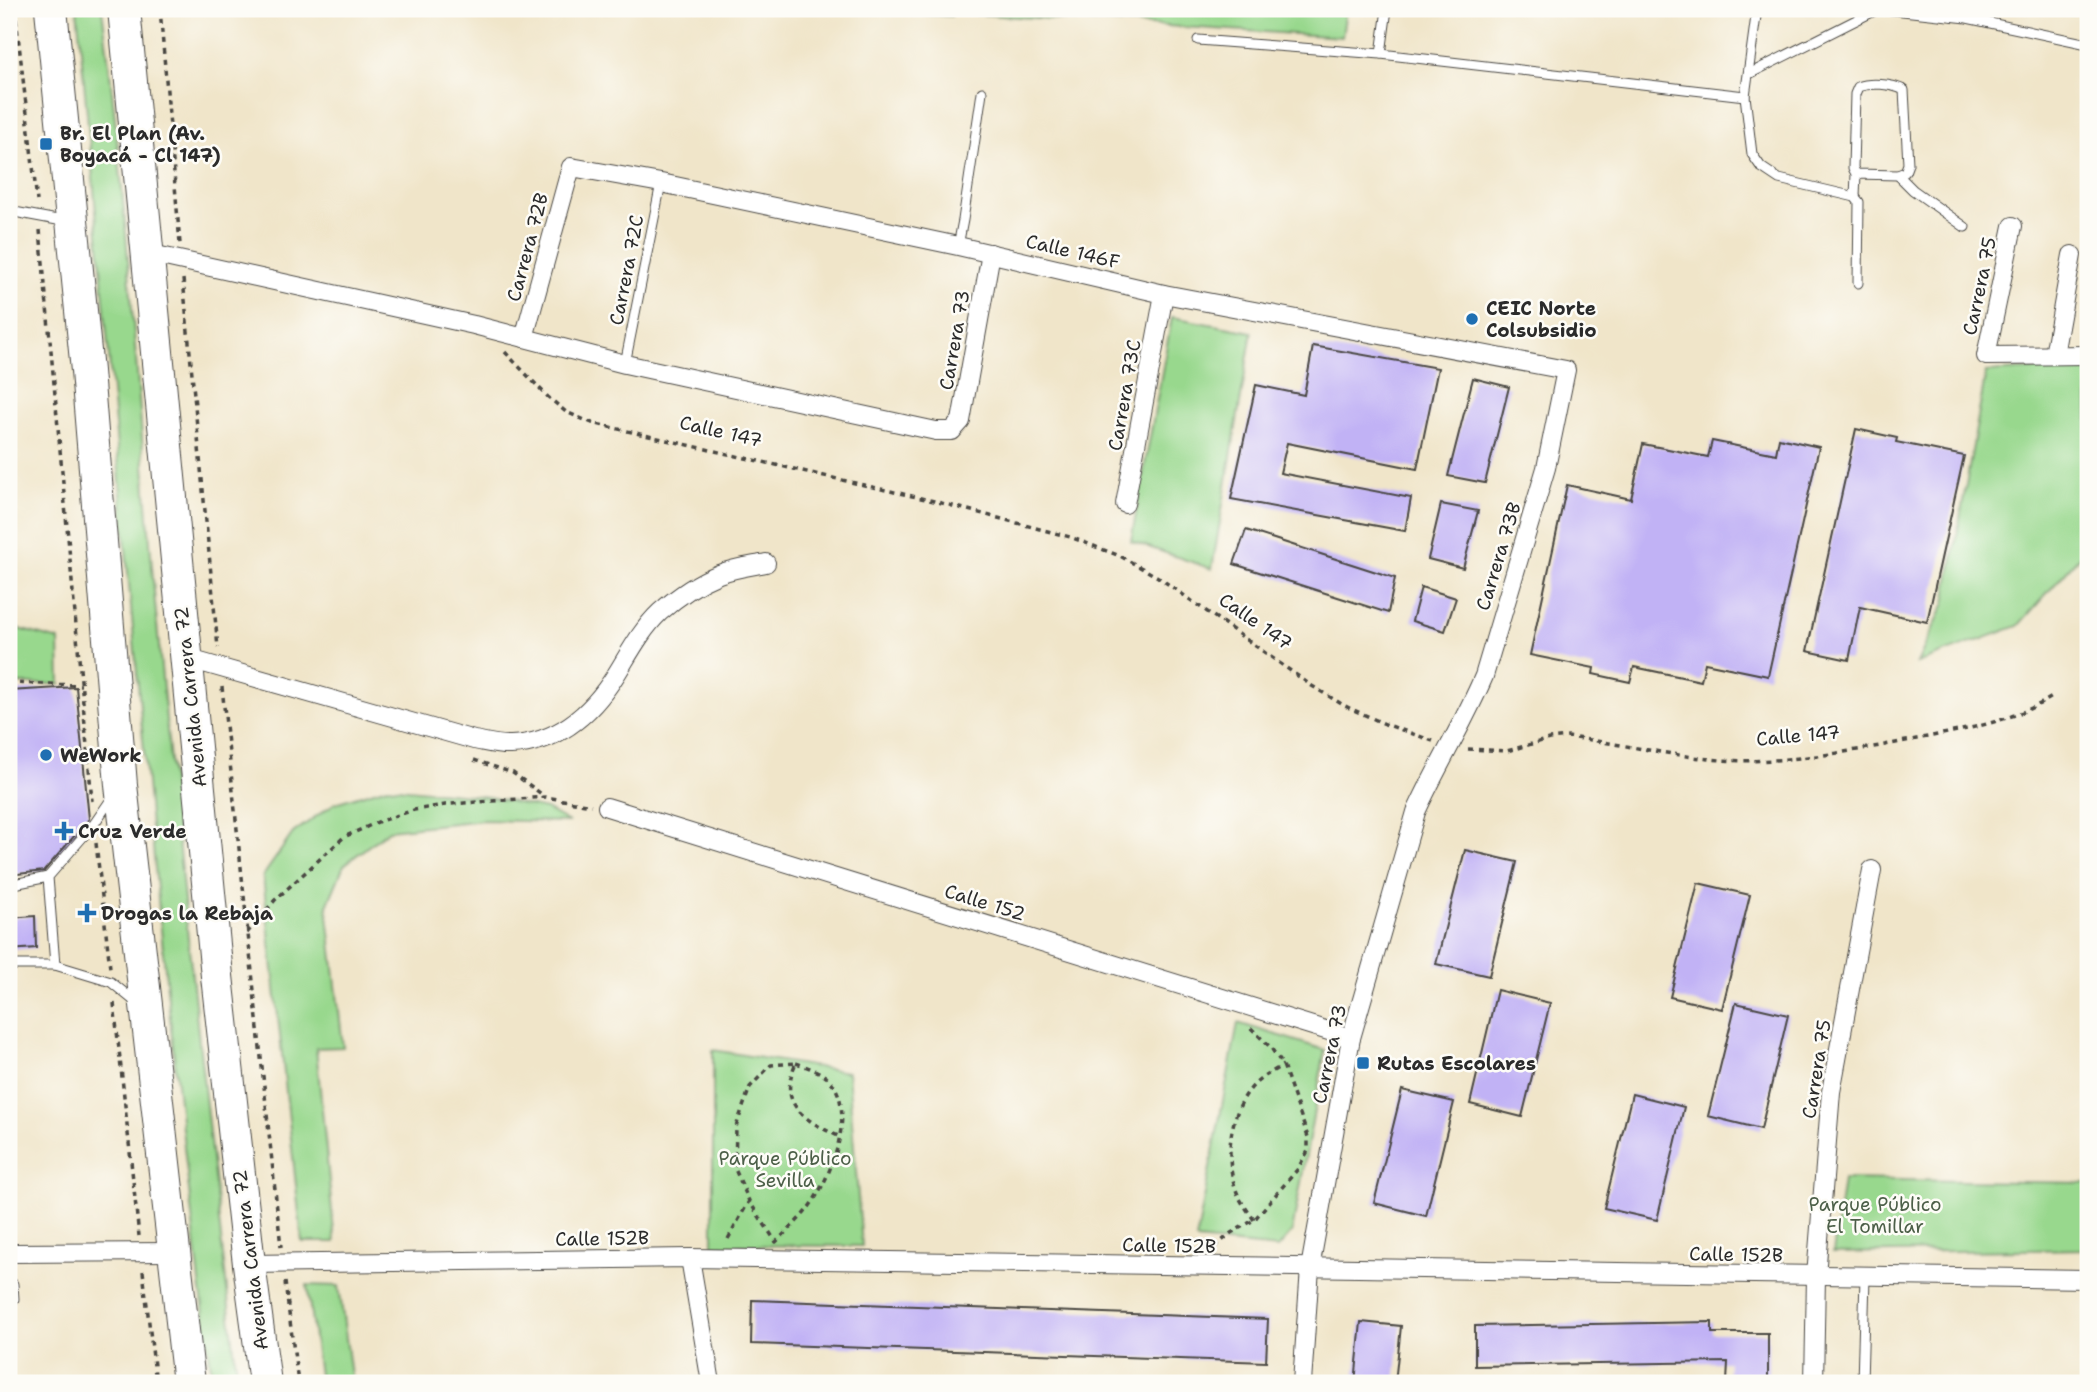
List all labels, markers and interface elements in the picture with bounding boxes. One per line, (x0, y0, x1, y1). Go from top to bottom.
place label: Br. El Plan (Av. Boyacá - Cl 147) (60, 121, 221, 168)
marker: Br. El Plan (Av. Boyacá - Cl 147) (38, 136, 54, 152)
street label: Carrera 72B (501, 190, 554, 304)
street label: Carrera 72C (604, 213, 649, 327)
street label: Calle 146F (1023, 229, 1122, 274)
street label: Carrera 75 (1957, 235, 2002, 338)
street label: Carrera 73 (933, 288, 976, 392)
place label: CEIC Norte Colsubsidio (1486, 296, 1597, 343)
marker: CEIC Norte Colsubsidio (1464, 311, 1480, 327)
street label: Carrera 73C (1102, 337, 1147, 453)
street label: Calle 147 (677, 410, 765, 453)
street label: Carrera 73B (1470, 499, 1527, 613)
street label: Calle 147 (1214, 587, 1297, 656)
street label: Avenida Carrera 72 (169, 605, 212, 789)
street label: Calle 147 (1755, 719, 1841, 752)
place label: WeWork (60, 743, 142, 768)
marker: WeWork (38, 747, 54, 763)
place label: Cruz Verde (78, 819, 187, 844)
marker: Cruz Verde (56, 823, 72, 839)
street label: Calle 152 (941, 878, 1028, 927)
place label: Drogas la Rebaja (101, 901, 273, 926)
marker: Drogas la Rebaja (79, 905, 95, 921)
street label: Carrera 73 (1307, 1002, 1352, 1106)
street label: Carrera 75 (1796, 1018, 1837, 1120)
place label: Rutas Escolares (1377, 1051, 1536, 1076)
marker: Rutas Escolares (1355, 1055, 1371, 1071)
park label: Parque Público Sevilla (719, 1146, 851, 1193)
street label: Avenida Carrera 72 (227, 1168, 274, 1352)
park label: Parque Público El Tomillar (1809, 1192, 1941, 1239)
street label: Calle 152B (555, 1225, 649, 1252)
street label: Calle 152B (1122, 1232, 1216, 1259)
street label: Calle 152B (1689, 1241, 1783, 1268)

